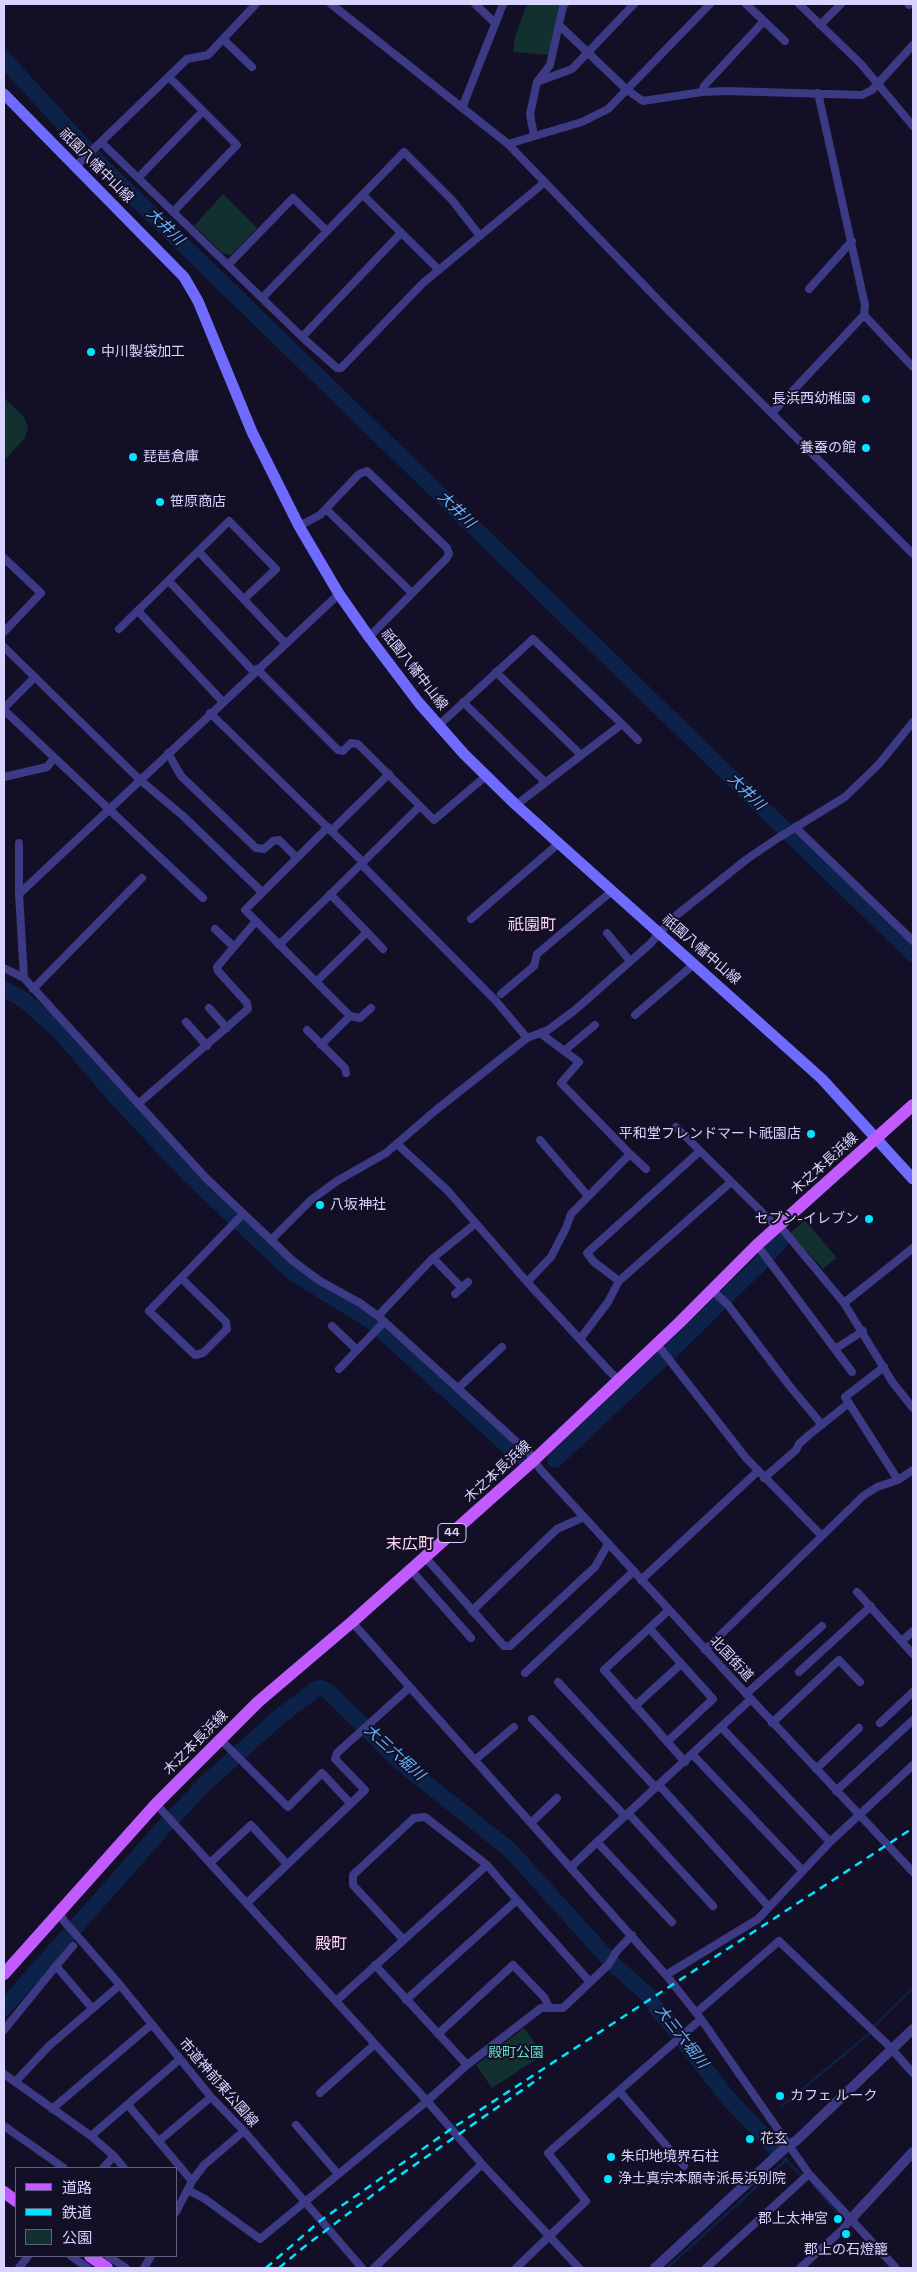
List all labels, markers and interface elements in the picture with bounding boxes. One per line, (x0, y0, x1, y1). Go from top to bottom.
street label: 祇園八幡中山線 (55, 125, 137, 207)
water label: 大井川 (143, 205, 187, 249)
place label: 中川製袋加工 (101, 344, 185, 360)
marker: 中川製袋加工 (85, 346, 97, 358)
place label: 長浜西幼稚園 (772, 391, 856, 407)
marker: 長浜西幼稚園 (860, 393, 872, 405)
place label: 養蚕の館 (800, 440, 856, 456)
marker: 養蚕の館 (860, 442, 872, 454)
place label: 琵琶倉庫 (143, 449, 199, 465)
marker: 琵琶倉庫 (127, 451, 139, 463)
water label: 大井川 (434, 488, 478, 532)
place label: 笹原商店 (170, 494, 226, 510)
marker: 笹原商店 (154, 496, 166, 508)
street label: 祇園八幡中山線 (377, 626, 451, 714)
water label: 大井川 (724, 770, 768, 814)
street label: 祇園八幡中山線 (659, 912, 743, 988)
district label: 祇園町 (508, 916, 556, 936)
place label: 平和堂フレンドマート祇園店 (619, 1126, 801, 1142)
marker: 平和堂フレンドマート祇園店 (805, 1128, 817, 1140)
street label: 木之本長浜線 (788, 1130, 862, 1198)
place label: 八坂神社 (330, 1197, 386, 1213)
marker: 八坂神社 (314, 1199, 326, 1211)
place label: セブン-イレブン (755, 1211, 859, 1227)
marker: セブン-イレブン (863, 1213, 875, 1225)
street label: 木之本長浜線 (461, 1438, 535, 1506)
road number: 44 (438, 1524, 466, 1542)
district label: 末広町 (386, 1535, 434, 1555)
street label: 北国街道 (706, 1633, 756, 1685)
street label: 木之本長浜線 (160, 1707, 232, 1779)
water label: 大三六堀川 (360, 1721, 428, 1785)
district label: 殿町 (315, 1935, 347, 1955)
water label: 大三六堀川 (651, 2002, 711, 2072)
street label: 市道神前東公園線 (175, 2035, 261, 2131)
park label: 殿町公園 (488, 2045, 544, 2061)
place label: カフェ ルーク (790, 2088, 878, 2104)
marker: カフェ ルーク (774, 2090, 786, 2102)
place label: 花玄 (760, 2131, 788, 2147)
marker: 花玄 (744, 2133, 756, 2145)
place label: 朱印地境界石柱 (621, 2149, 719, 2165)
marker: 朱印地境界石柱 (605, 2151, 617, 2163)
legend (15, 2167, 178, 2257)
place label: 浄土真宗本願寺派長浜別院 (618, 2171, 786, 2187)
marker: 浄土真宗本願寺派長浜別院 (602, 2173, 614, 2185)
text: 道路 (62, 2178, 92, 2197)
text: 鉄道 (62, 2203, 92, 2222)
place label: 郡上太神宮 (758, 2211, 828, 2227)
marker: 郡上太神宮 (832, 2213, 844, 2225)
text: 公園 (62, 2228, 92, 2247)
marker: 郡上の石燈籠 (840, 2228, 852, 2240)
place label: 郡上の石燈籠 (804, 2242, 888, 2258)

